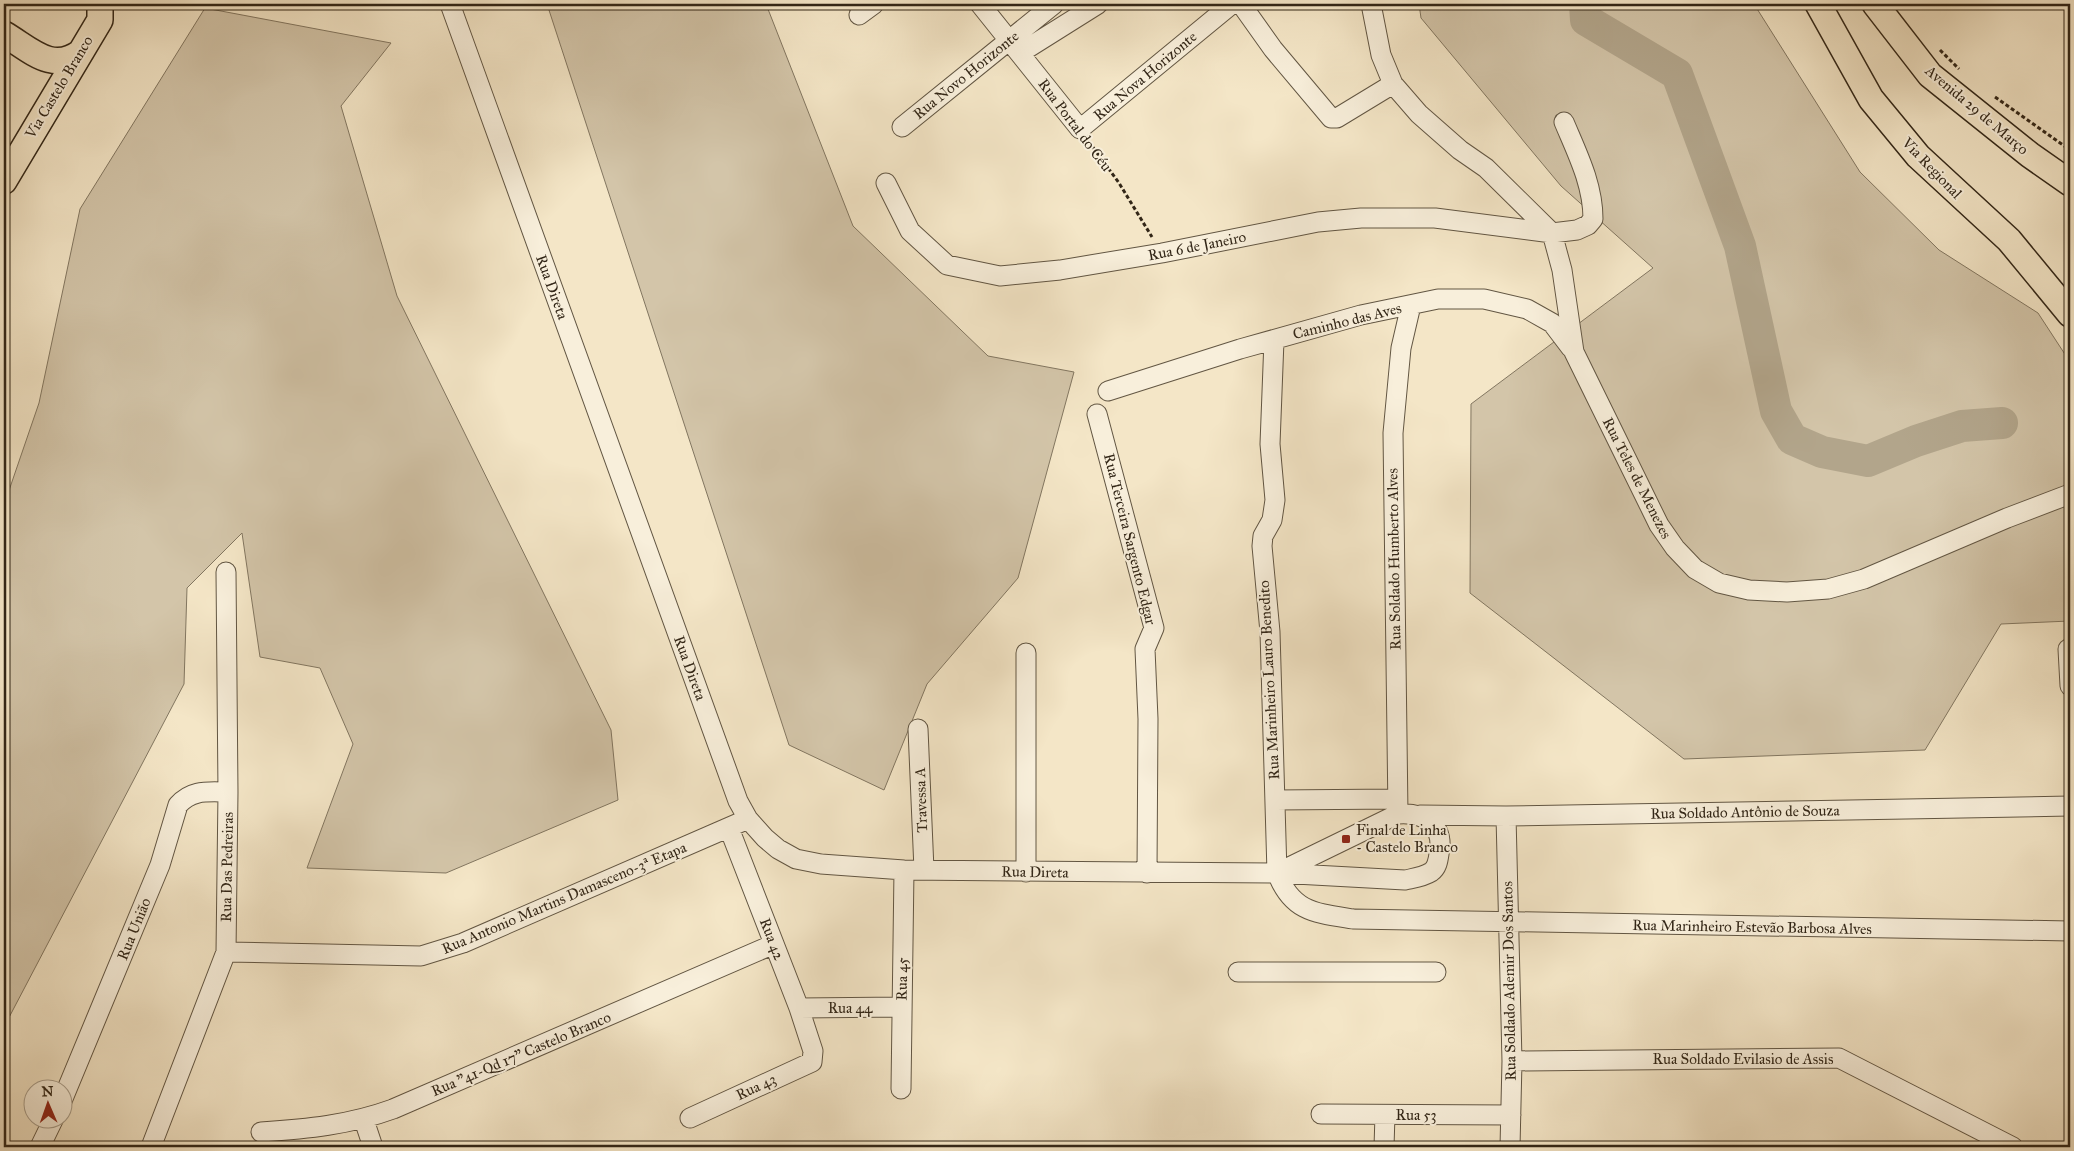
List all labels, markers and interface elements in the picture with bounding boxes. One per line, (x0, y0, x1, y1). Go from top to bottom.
street label: Rua Novo Horizonte (910, 27, 1022, 123)
street label: Rua Nova Horizonte (1090, 28, 1200, 124)
street label: Via Castelo Branco (21, 32, 97, 142)
street label: Avenida 29 de Março (1921, 61, 2032, 159)
street label: Rua Portal do Céu (1034, 75, 1116, 175)
street label: Via Regional (1898, 133, 1966, 203)
street label: Rua 6 de Janeiro (1146, 228, 1248, 265)
street label: Rua Direta (532, 252, 572, 322)
street label: Caminho das Aves (1291, 299, 1403, 343)
street label: Rua Teles de Menezes (1599, 414, 1675, 542)
street label: Rua Terceira Sargento Edgar (1100, 451, 1160, 627)
street label: Rua Soldado Humberto Alves (1383, 468, 1405, 650)
street label: Rua Marinheiro Lauro Benedito (1255, 579, 1283, 780)
street label: Rua Direta (670, 633, 710, 703)
street label: Travessa A (911, 767, 931, 833)
street label: Rua Soldado Antônio de Souza (1650, 801, 1840, 823)
street label: Rua Das Pedreiras (217, 812, 237, 922)
place label: Final de Linha - Castelo Branco (1356, 821, 1458, 856)
marker: Final de Linha - Castelo Branco (1340, 833, 1352, 845)
street label: Rua Antonio Martins Damasceno-3ª Etapa (439, 838, 690, 958)
street label: Rua Direta (1001, 862, 1069, 882)
street label: Rua Soldado Ademir Dos Santos (1498, 881, 1520, 1081)
street label: Rua União (113, 895, 155, 963)
street label: Rua 42 (756, 915, 788, 963)
street label: Rua Marinheiro Estevão Barbosa Alves (1632, 916, 1872, 938)
street label: Rua 45 (893, 957, 911, 1001)
street label: Rua 44 (828, 999, 873, 1017)
street label: Rua "41-Qd 17" Castelo Branco (428, 1008, 614, 1100)
street label: Rua Soldado Evilasio de Assis (1653, 1050, 1833, 1068)
street label: Rua 43 (733, 1070, 779, 1104)
north arrow (22, 1078, 72, 1128)
text: N (41, 1083, 54, 1100)
street label: Rua 53 (1396, 1106, 1436, 1124)

